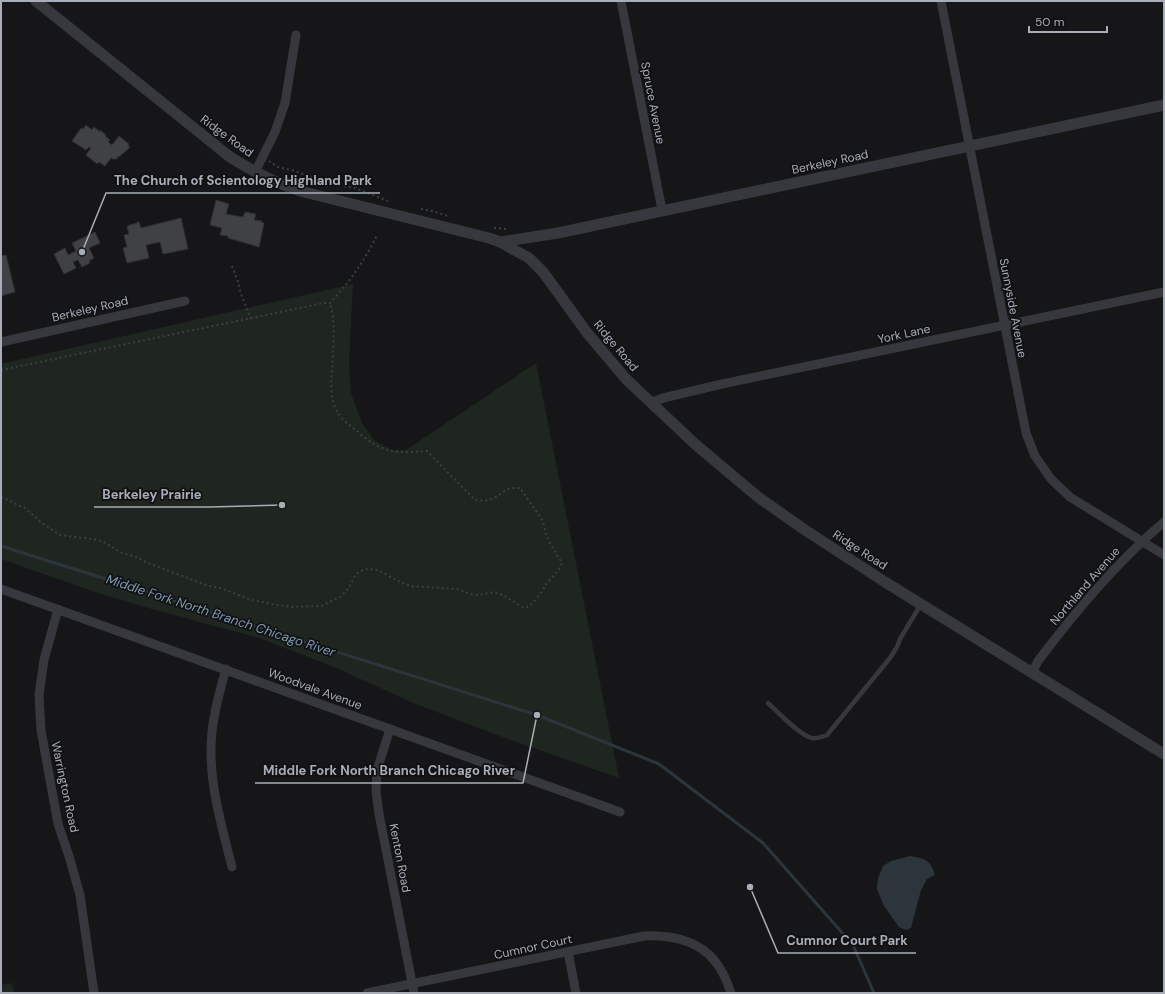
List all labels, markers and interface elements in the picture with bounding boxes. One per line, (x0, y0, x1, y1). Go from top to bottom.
scale bar (1029, 8, 1107, 34)
text: 50 m (1035, 14, 1064, 30)
street label: Spruce Avenue (637, 61, 669, 146)
street label: Ridge Road (197, 111, 257, 161)
street label: Berkeley Road (790, 146, 870, 178)
callout: The Church of Scientology Highland Park (106, 168, 380, 193)
text: The Church of Scientology Highland Park (114, 172, 372, 189)
street label: Sunnyside Avenue (996, 257, 1031, 359)
street label: Berkeley Road (50, 292, 130, 326)
street label: Ridge Road (590, 317, 642, 375)
street label: York Lane (876, 321, 932, 347)
callout: Berkeley Prairie (94, 482, 210, 507)
text: Berkeley Prairie (102, 486, 202, 503)
street label: Ridge Road (830, 526, 890, 574)
street label: Northland Avenue (1046, 543, 1124, 629)
water label: Middle Fork North Branch Chicago River (104, 570, 339, 661)
street label: Woodvale Avenue (266, 665, 364, 713)
street label: Warrington Road (48, 740, 82, 834)
callout: Middle Fork North Branch Chicago River (255, 758, 523, 783)
text: Middle Fork North Branch Chicago River (263, 762, 516, 779)
street label: Kenton Road (385, 822, 415, 894)
callout: Cumnor Court Park (778, 928, 916, 953)
street label: Cumnor Court (492, 931, 574, 963)
text: Cumnor Court Park (786, 932, 908, 949)

